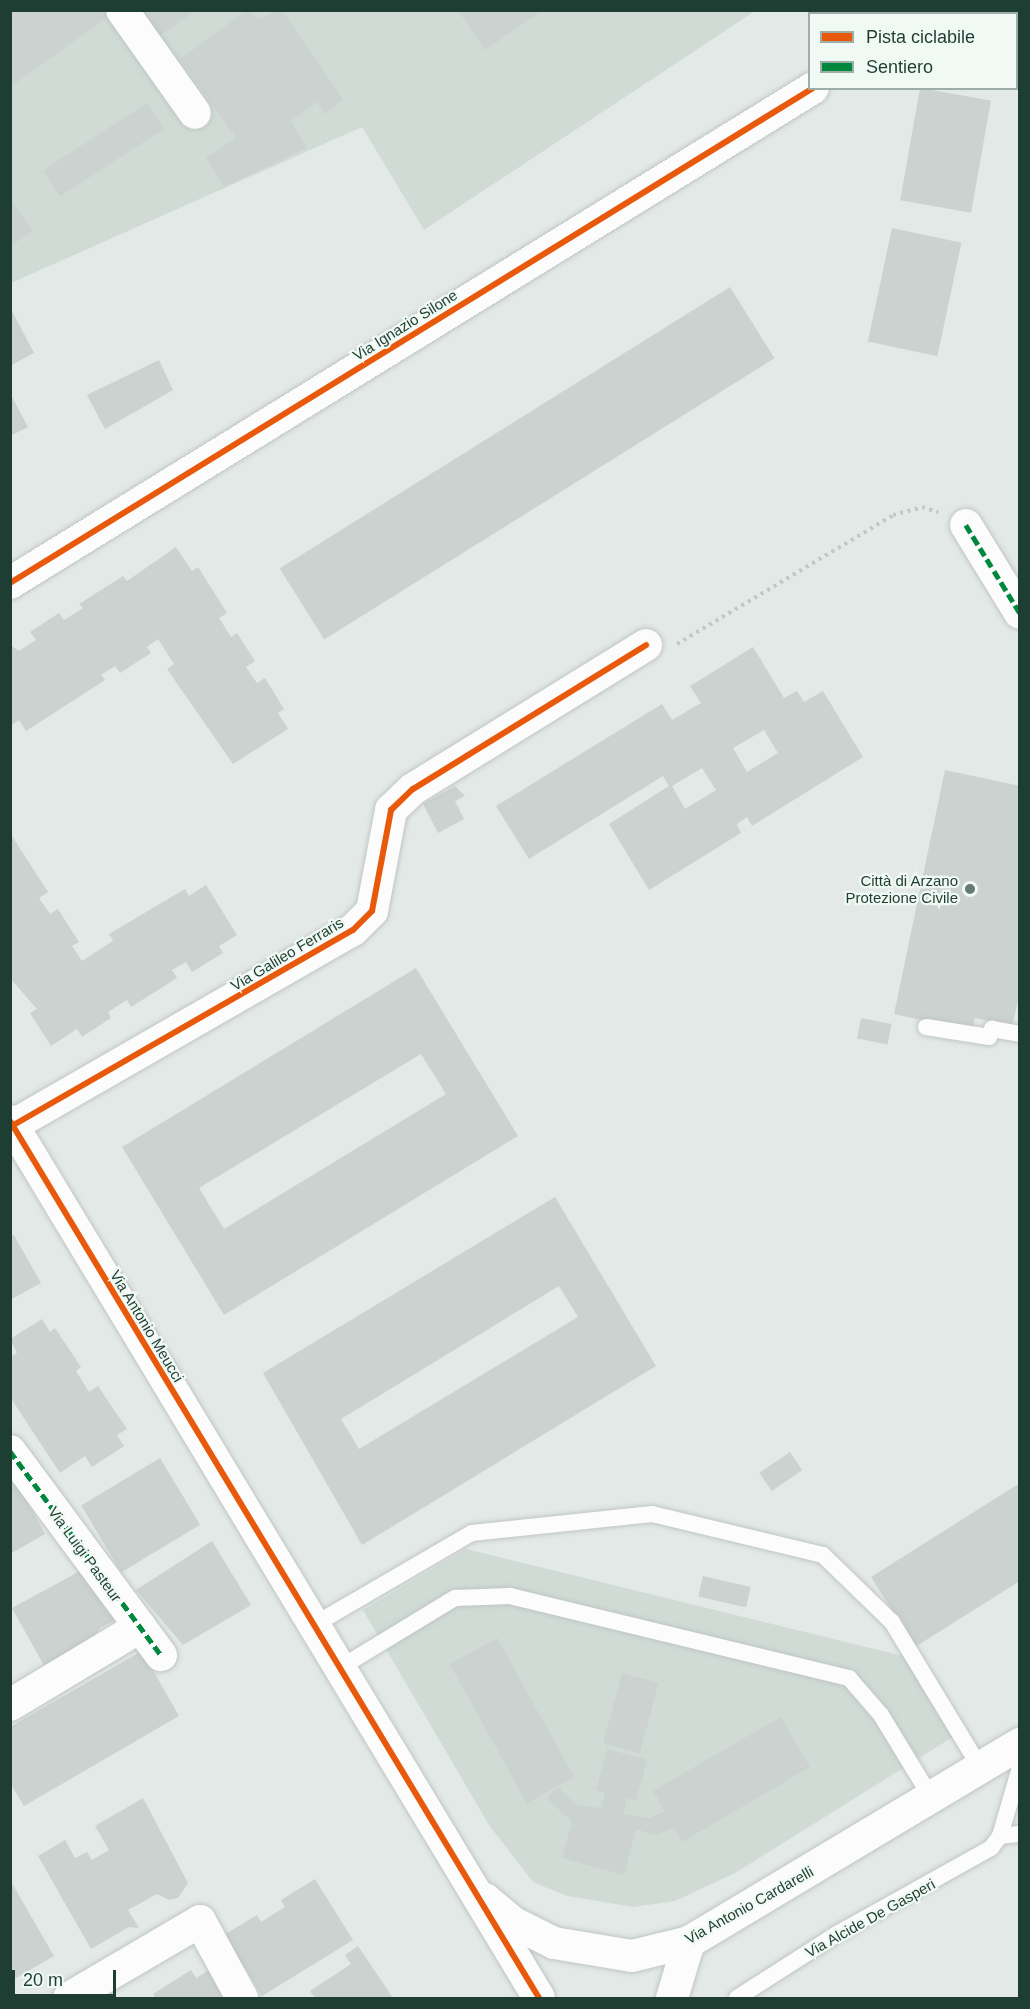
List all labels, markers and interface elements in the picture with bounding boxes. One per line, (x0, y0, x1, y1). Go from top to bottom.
legend (808, 12, 1018, 90)
text: Pista ciclabile (866, 27, 975, 47)
text: Sentiero (866, 57, 933, 77)
street label: Via Ignazio Silone (349, 286, 461, 364)
place label: Città di Arzano Protezione Civile (845, 871, 958, 906)
marker: Città di Arzano Protezione Civile (963, 882, 977, 896)
street label: Via Galileo Ferraris (227, 913, 347, 995)
street label: Via Antonio Meucci (106, 1266, 188, 1386)
street label: Via Luigi Pasteur (44, 1503, 126, 1605)
street label: Via Antonio Cardarelli (681, 1862, 817, 1948)
street label: Via Alcide De Gasperi (802, 1875, 938, 1961)
scale bar (15, 1958, 118, 1996)
text: 20 m (23, 1970, 63, 1990)

